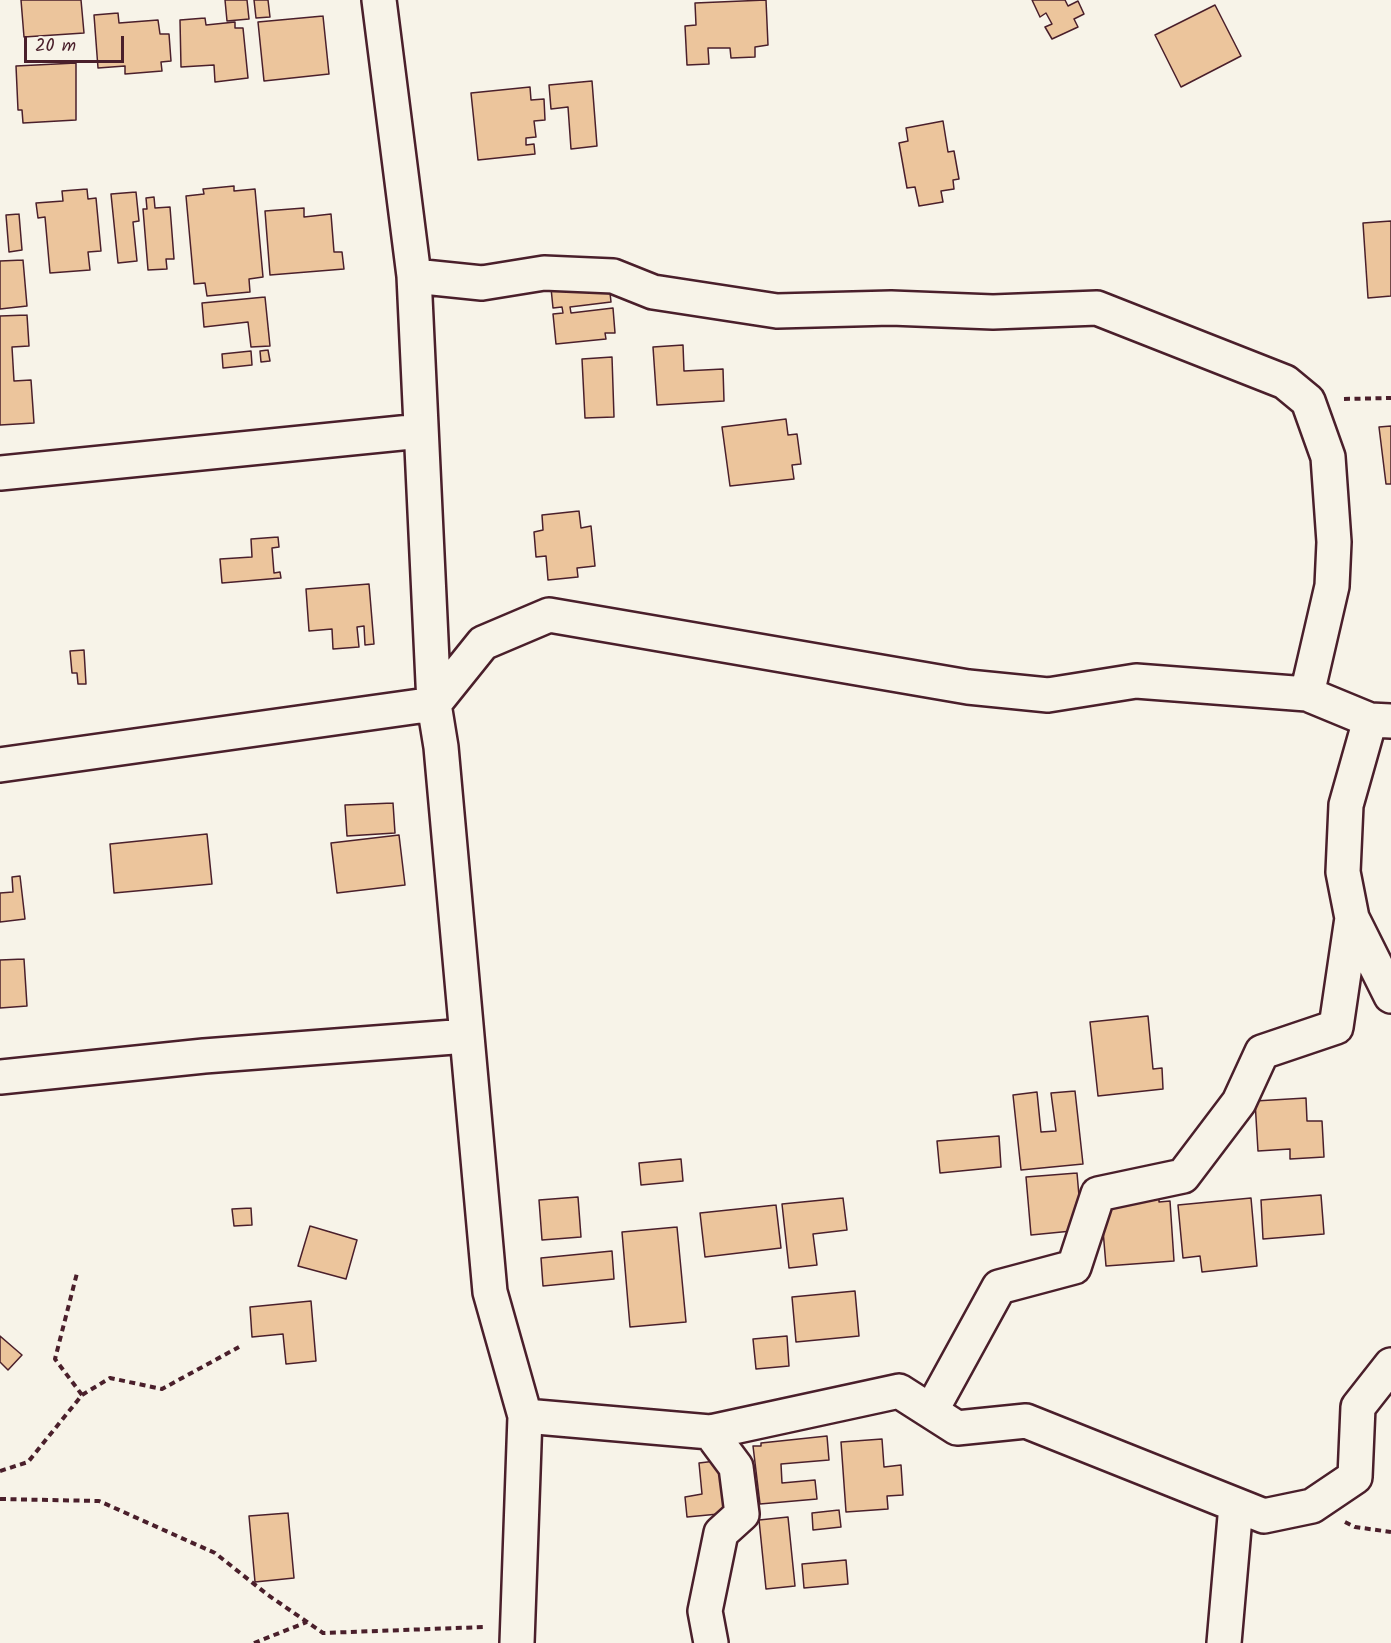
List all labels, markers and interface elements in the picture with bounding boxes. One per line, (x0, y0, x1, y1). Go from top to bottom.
scale bar (27, 24, 128, 62)
text: 20 m (35, 32, 76, 61)

